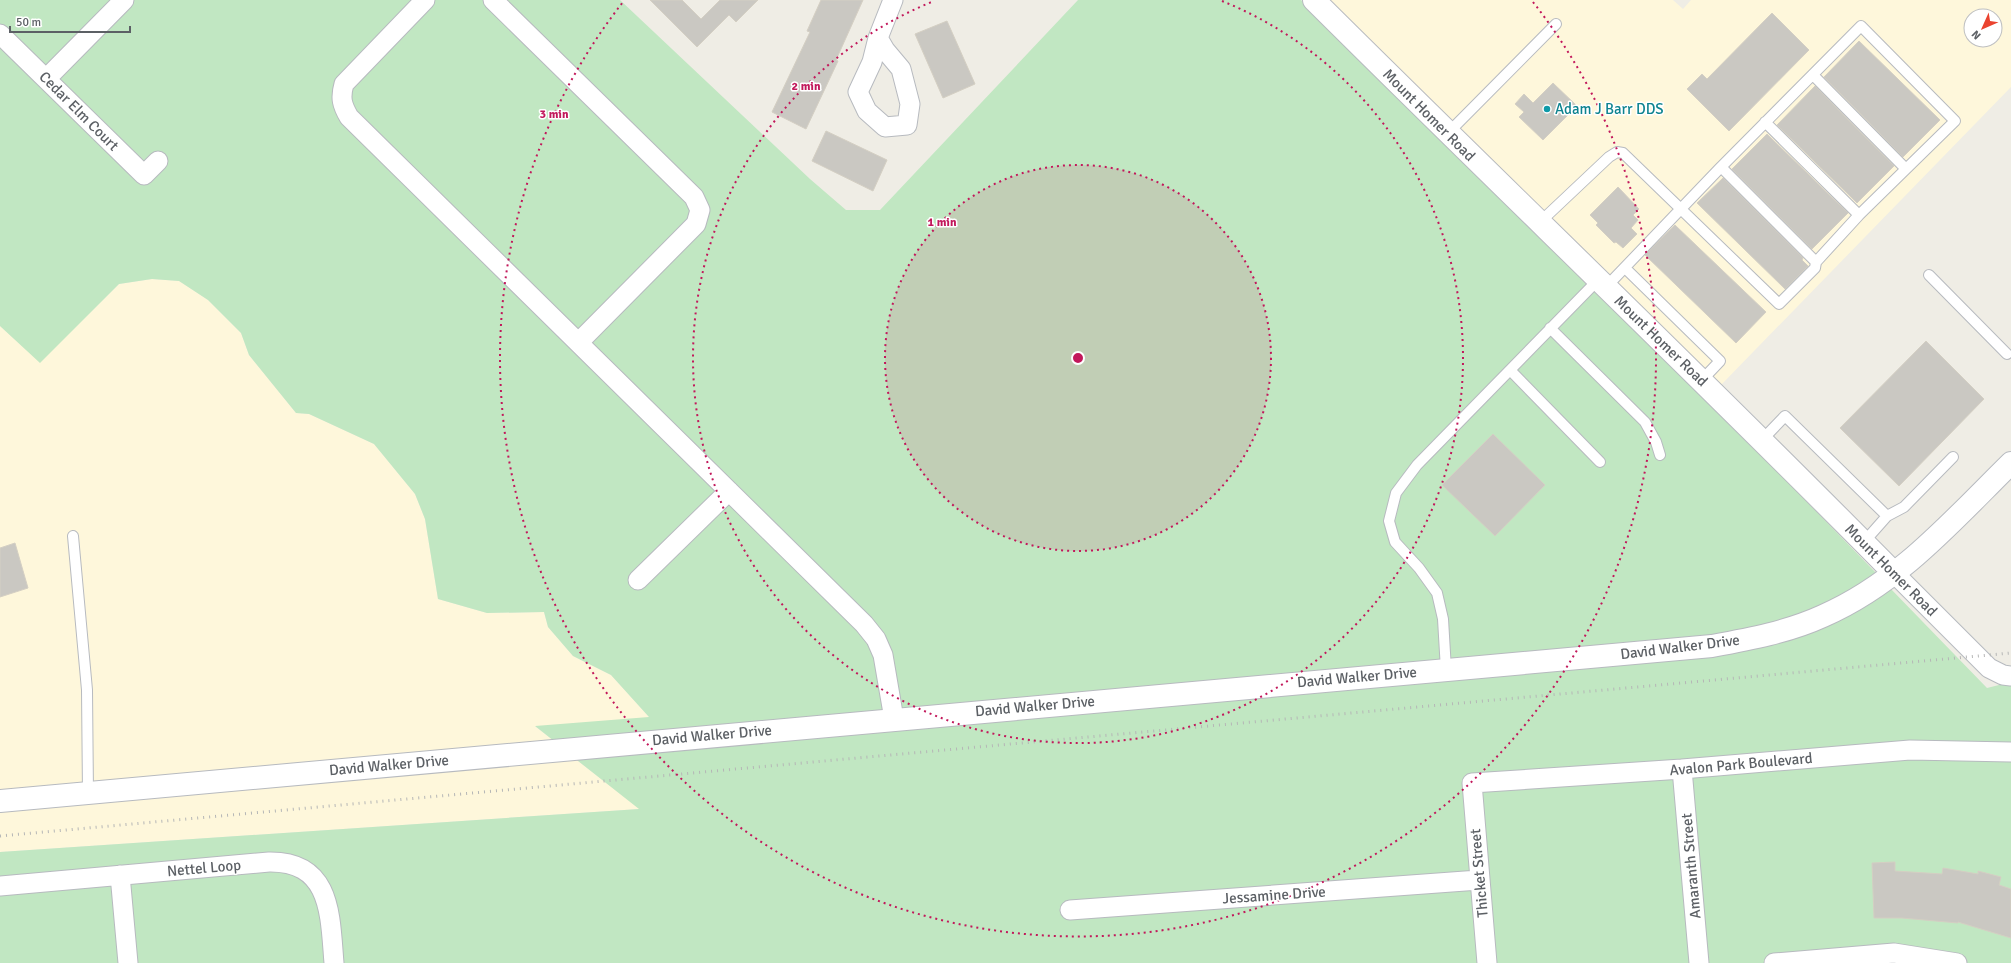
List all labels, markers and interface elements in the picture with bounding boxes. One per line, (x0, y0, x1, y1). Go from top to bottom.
scale bar (10, 8, 130, 34)
north arrow (1963, 8, 2003, 48)
text: 50 m (16, 15, 41, 30)
text: N (1969, 27, 1984, 42)
street label: Mount Homer Road (1379, 65, 1479, 165)
street label: Cedar Elm Court (36, 68, 122, 154)
text: 2 min (792, 79, 821, 94)
place label: Adam J Barr DDS (1555, 100, 1664, 118)
marker: Adam J Barr DDS (1542, 104, 1552, 114)
text: 3 min (540, 107, 569, 122)
text: 1 min (928, 215, 957, 230)
street label: Mount Homer Road (1610, 292, 1712, 390)
centre of rings (1071, 351, 1085, 365)
street label: Mount Homer Road (1841, 520, 1941, 620)
street label: David Walker Drive (1619, 631, 1741, 663)
street label: David Walker Drive (1296, 663, 1418, 691)
street label: David Walker Drive (974, 692, 1096, 720)
street label: David Walker Drive (651, 721, 773, 749)
street label: Avalon Park Boulevard (1669, 749, 1813, 779)
street label: David Walker Drive (328, 751, 450, 779)
street label: Amaranth Street (1677, 813, 1705, 919)
street label: Thicket Street (1466, 828, 1492, 918)
street label: Nettel Loop (166, 856, 242, 880)
street label: Jessamine Drive (1222, 882, 1326, 908)

